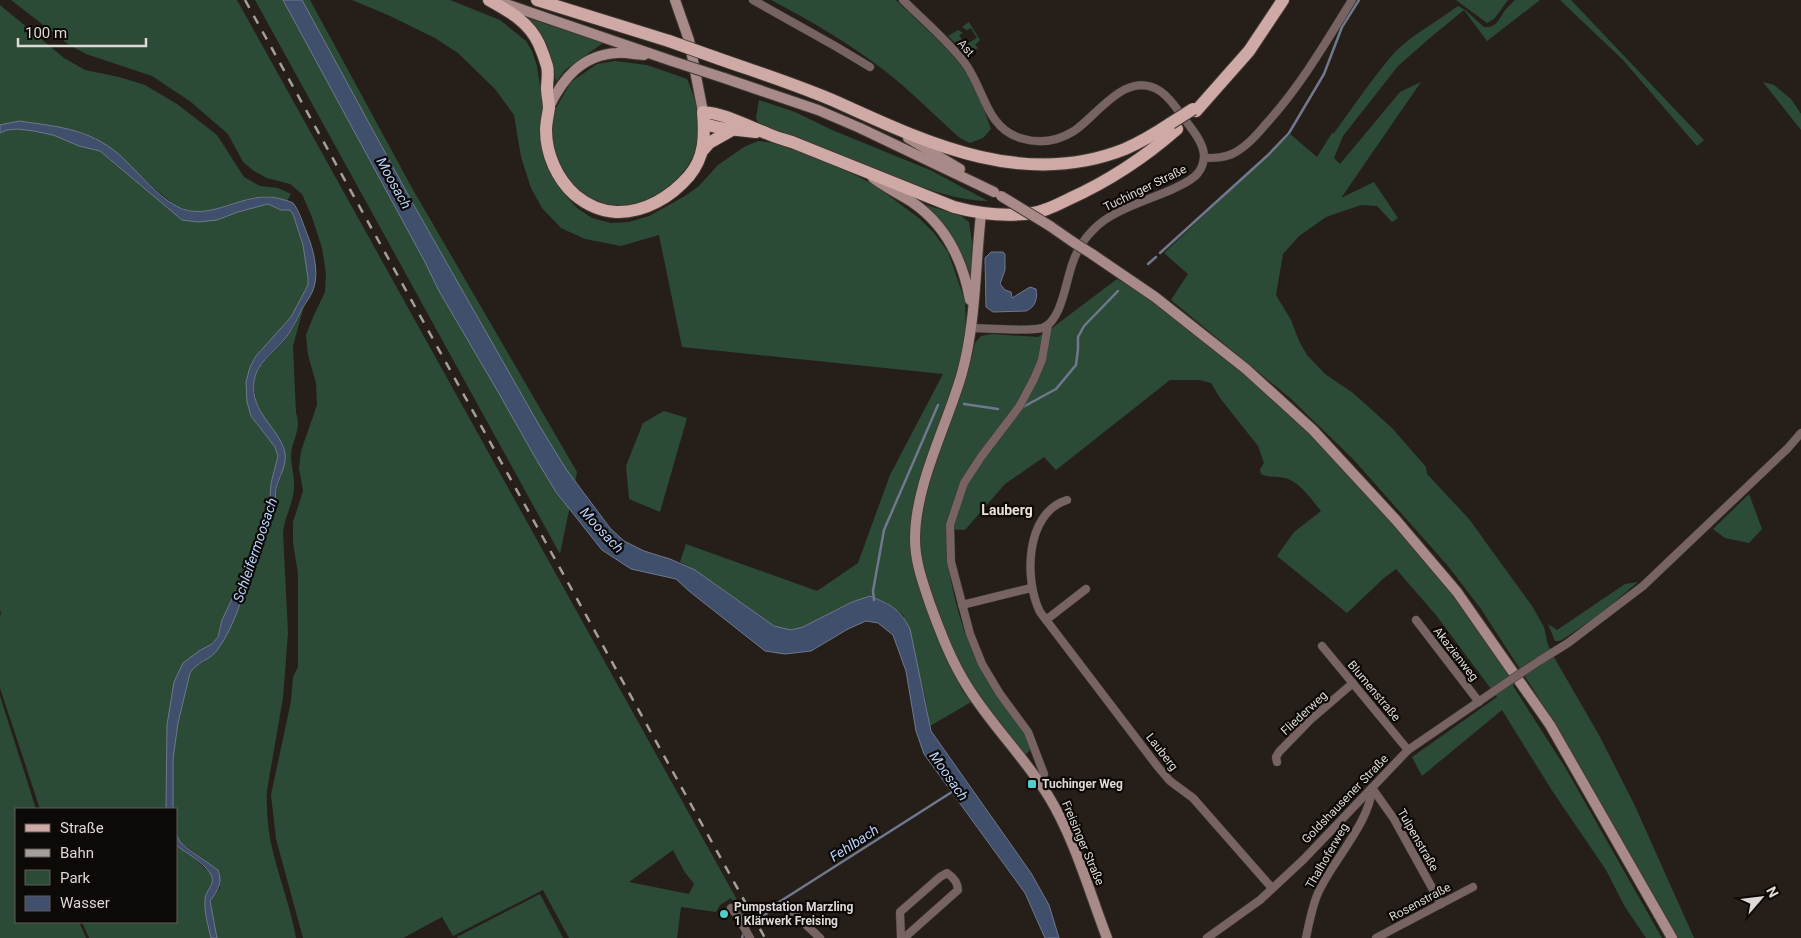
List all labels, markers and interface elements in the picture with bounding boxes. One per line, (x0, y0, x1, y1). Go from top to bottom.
scale bar (18, 15, 145, 47)
text: 100 m (25, 24, 67, 42)
street label: Ast (955, 37, 977, 59)
water label: Moosach (373, 154, 415, 212)
street label: Tuchinger Straße (1101, 162, 1189, 214)
water label: Schleifermoosach (230, 496, 280, 604)
district label: Lauberg (981, 502, 1033, 518)
water label: Moosach (577, 504, 627, 556)
street label: Akazienweg (1431, 624, 1481, 684)
street label: Blumenstraße (1345, 658, 1403, 724)
street label: Fliederweg (1278, 688, 1330, 738)
street label: Lauberg (1143, 731, 1181, 773)
water label: Moosach (926, 748, 972, 804)
street label: Goldshausener Straße (1299, 752, 1391, 846)
place label: Tuchinger Weg (1042, 777, 1123, 791)
marker: Tuchinger Weg (1026, 778, 1038, 790)
street label: Freisinger Straße (1059, 799, 1107, 887)
street label: Tulpenstraße (1394, 806, 1442, 874)
legend (15, 808, 178, 923)
text: Straße (60, 819, 104, 837)
water label: Fehlbach (827, 821, 881, 865)
street label: Thalhoferweg (1303, 821, 1351, 891)
text: Bahn (60, 844, 94, 862)
text: Park (60, 869, 91, 887)
north arrow (1736, 873, 1786, 923)
street label: Rosenstraße (1387, 880, 1453, 924)
text: N (1763, 884, 1782, 900)
text: Wasser (60, 894, 110, 912)
place label: Pumpstation Marzling 1 Klärwerk Freising (734, 900, 853, 928)
marker: Pumpstation Marzling 1 Klärwerk Freising (718, 908, 730, 920)

